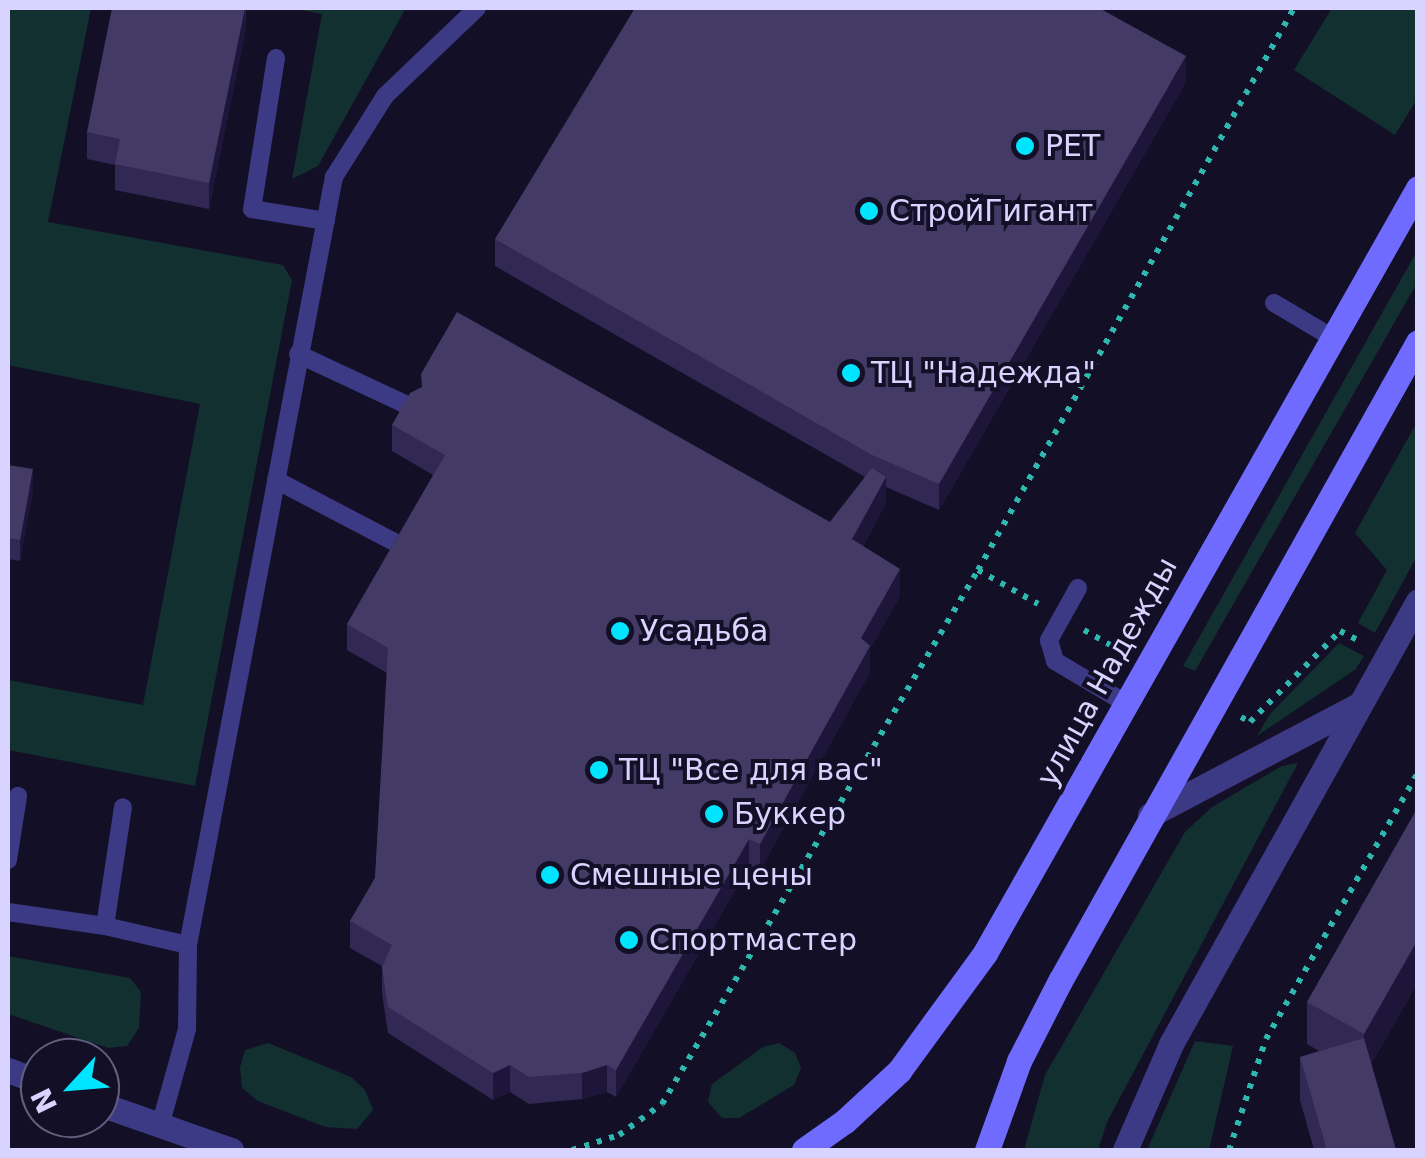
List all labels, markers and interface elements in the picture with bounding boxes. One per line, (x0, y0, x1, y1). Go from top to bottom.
place label: РЕТ (1045, 128, 1100, 164)
marker: РЕТ (1014, 135, 1036, 157)
place label: СтройГигант (889, 193, 1093, 229)
marker: СтройГигант (858, 200, 880, 222)
place label: ТЦ "Надежда" (871, 355, 1096, 391)
marker: ТЦ "Надежда" (840, 362, 862, 384)
street label: улица Надежды (1029, 551, 1185, 793)
place label: Усадьба (640, 613, 768, 649)
marker: Усадьба (609, 620, 631, 642)
place label: ТЦ "Все для вас" (619, 752, 883, 788)
marker: ТЦ "Все для вас" (588, 759, 610, 781)
place label: Буккер (734, 796, 846, 832)
marker: Буккер (703, 803, 725, 825)
place label: Смешные цены (570, 857, 813, 893)
marker: Смешные цены (539, 864, 561, 886)
place label: Спортмастер (649, 922, 857, 958)
marker: Спортмастер (618, 929, 640, 951)
north arrow (20, 1038, 120, 1138)
text: N (24, 1083, 64, 1118)

